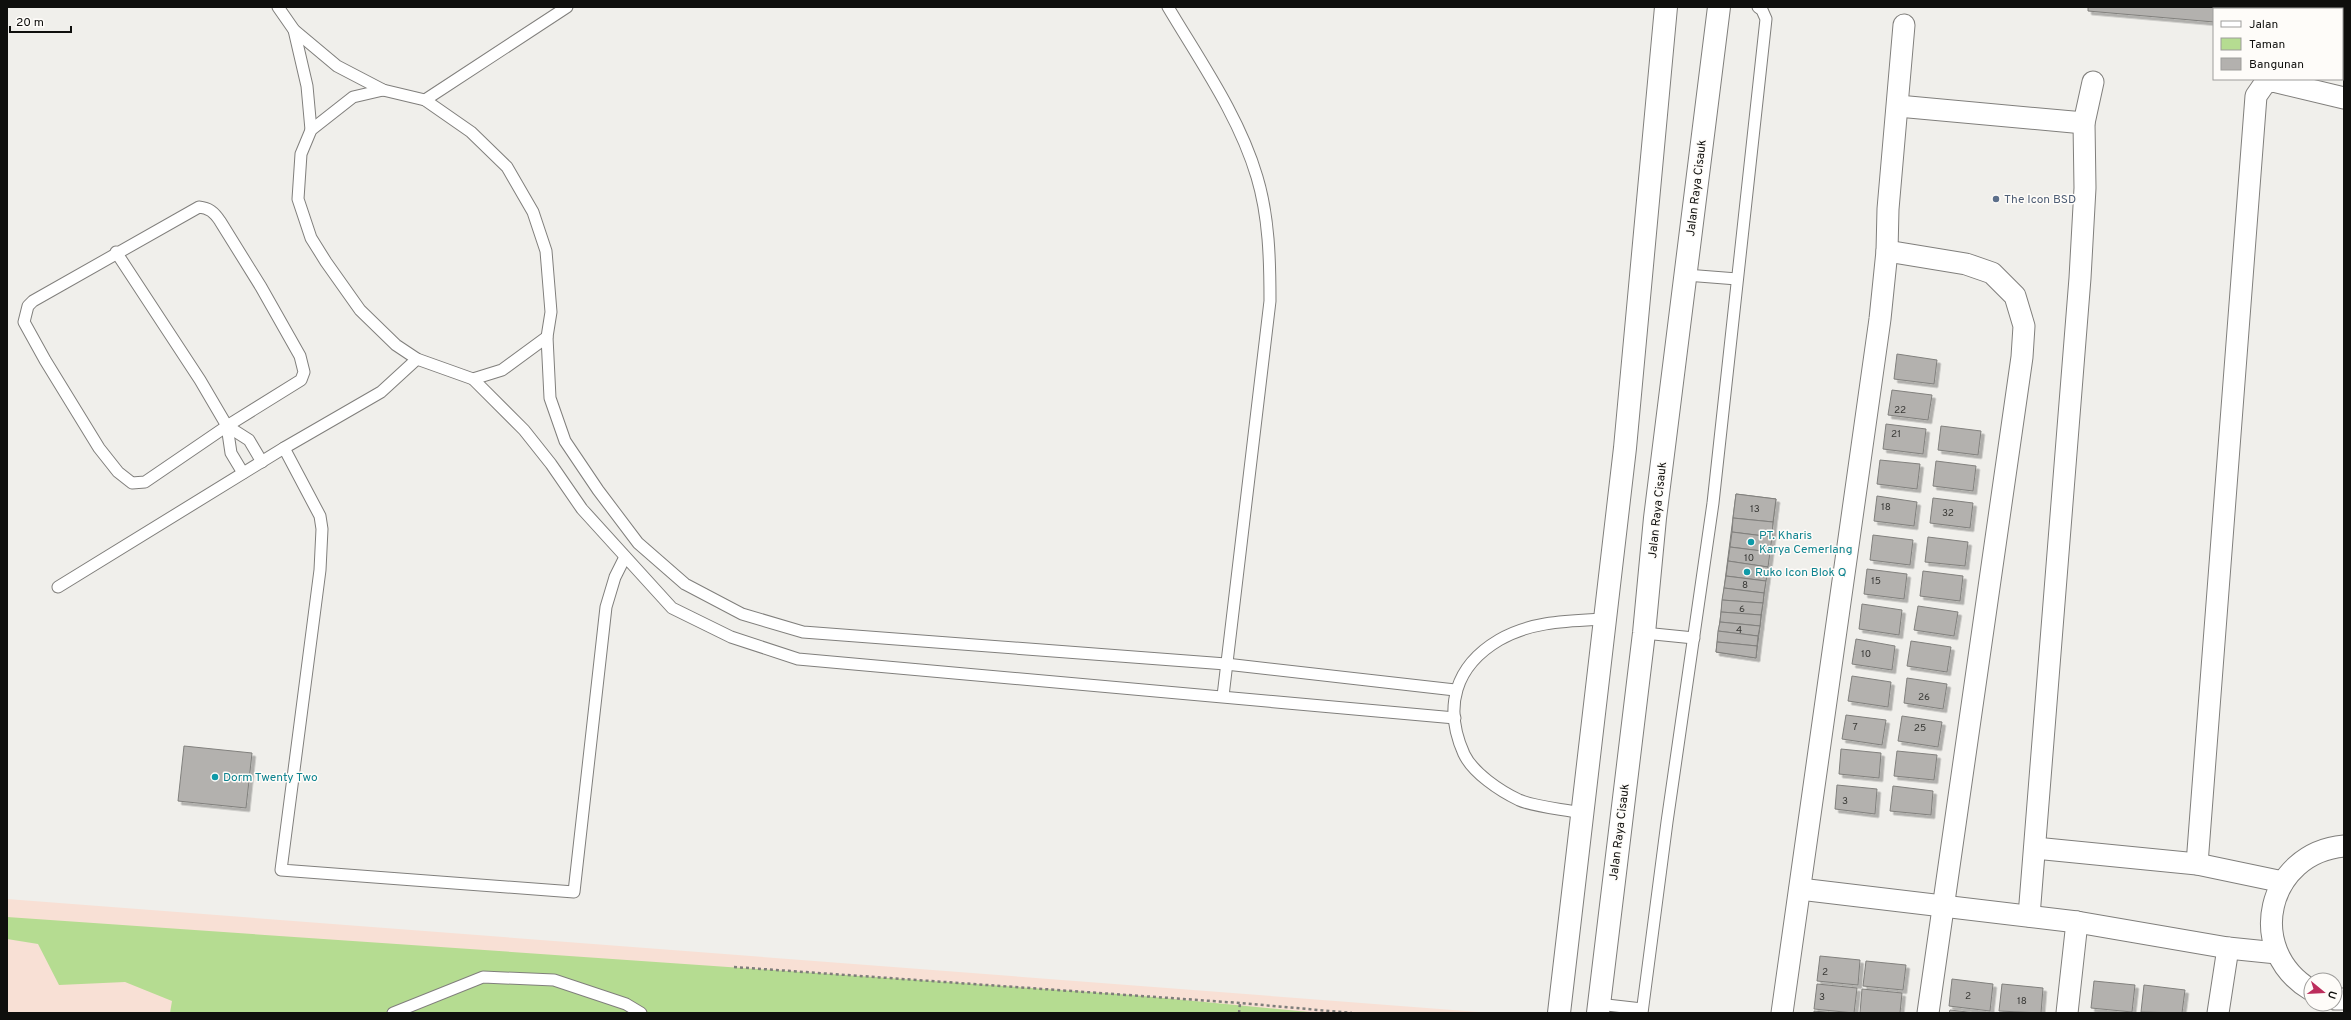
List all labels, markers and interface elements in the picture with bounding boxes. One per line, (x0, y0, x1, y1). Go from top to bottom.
scale bar (10, 8, 71, 34)
legend (2213, 8, 2343, 80)
text: 20 m (16, 15, 44, 31)
text: Jalan (2249, 17, 2278, 33)
text: Taman (2249, 37, 2285, 53)
text: Bangunan (2249, 57, 2304, 73)
street label: Jalan Raya Cisauk (1683, 139, 1711, 237)
place label: The Icon BSD (2004, 192, 2076, 208)
marker: The Icon BSD (1991, 194, 2001, 204)
house number: 22 (1894, 404, 1906, 417)
house number: 21 (1891, 428, 1901, 441)
street label: Jalan Raya Cisauk (1645, 461, 1671, 559)
house number: 18 (1881, 501, 1891, 514)
house number: 13 (1750, 503, 1760, 516)
house number: 32 (1942, 507, 1954, 520)
place label: PT. Kharis Karya Cemerlang (1759, 528, 1852, 558)
marker: PT. Kharis Karya Cemerlang (1746, 537, 1756, 547)
house number: 10 (1744, 552, 1754, 565)
place label: Ruko Icon Blok Q (1755, 565, 1846, 581)
marker: Ruko Icon Blok Q (1742, 567, 1752, 577)
house number: 15 (1871, 575, 1881, 588)
house number: 8 (1742, 579, 1748, 592)
house number: 6 (1739, 603, 1745, 616)
house number: 4 (1736, 624, 1742, 637)
house number: 10 (1861, 648, 1871, 661)
house number: 26 (1918, 691, 1930, 704)
house number: 7 (1852, 721, 1858, 734)
house number: 25 (1914, 722, 1926, 735)
place label: Dorm Twenty Two (223, 770, 318, 786)
marker: Dorm Twenty Two (210, 772, 220, 782)
street label: Jalan Raya Cisauk (1606, 783, 1634, 881)
house number: 3 (1842, 795, 1848, 808)
house number: 2 (1822, 966, 1828, 979)
north arrow (2303, 972, 2343, 1012)
text: U (2324, 989, 2339, 1001)
house number: 2 (1965, 990, 1971, 1003)
house number: 3 (1819, 991, 1825, 1004)
house number: 18 (2017, 995, 2027, 1008)

